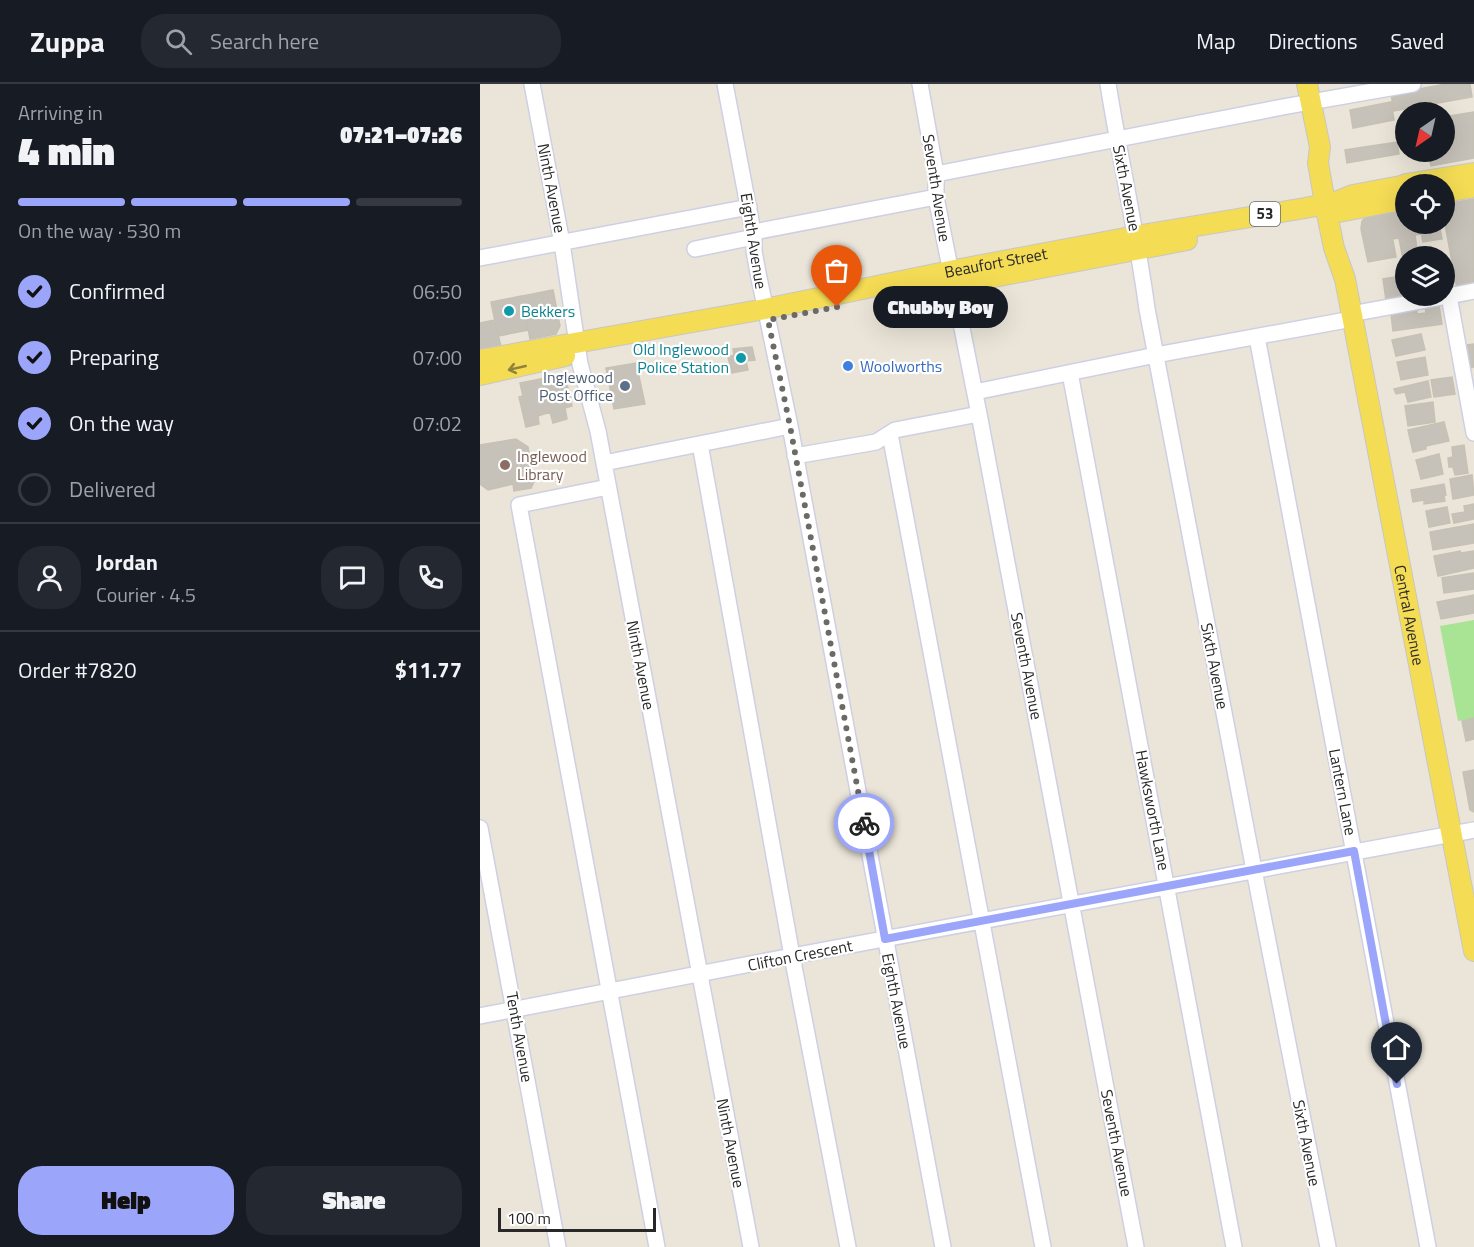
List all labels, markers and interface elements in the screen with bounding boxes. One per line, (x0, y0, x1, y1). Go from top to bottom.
search box (141, 14, 561, 68)
text: Zuppa (30, 20, 105, 63)
text: Search here (210, 24, 319, 58)
icon: search (162, 25, 195, 58)
text: Map (1196, 25, 1236, 57)
text: Directions (1269, 25, 1358, 57)
text: Saved (1391, 25, 1444, 57)
text: Arriving in (18, 97, 103, 128)
north arrow (1395, 102, 1455, 162)
map controls (1395, 102, 1455, 306)
text: 07:21–07:26 (340, 118, 462, 152)
text: 4 min (18, 121, 115, 180)
street label: Seventh Avenue (917, 133, 957, 243)
street label: Ninth Avenue (532, 141, 572, 235)
street label: Sixth Avenue (1107, 143, 1147, 233)
button: locate (1395, 174, 1455, 234)
street label: Eighth Avenue (735, 191, 773, 291)
road number: 53 (1250, 202, 1280, 226)
text: On the way · 530 m (18, 215, 181, 246)
street label: Beaufort Street (942, 241, 1050, 284)
pin (811, 245, 862, 307)
button: layers (1395, 246, 1455, 306)
icon: bag (820, 254, 853, 287)
text: Confirmed (69, 274, 165, 308)
icon: check (18, 275, 51, 308)
text: 06:50 (413, 276, 462, 307)
callout: Chubby Boy (873, 286, 1008, 328)
text: Chubby Boy (888, 291, 993, 322)
place label: Bekkers (521, 299, 575, 323)
marker: Bekkers (502, 304, 516, 318)
place label: Old Inglewood Police Station (633, 337, 729, 379)
text: Preparing (69, 340, 159, 374)
icon: check (18, 341, 51, 374)
text: 07:00 (413, 342, 462, 373)
marker: Old Inglewood Police Station (734, 351, 748, 365)
place label: Woolworths (860, 354, 942, 378)
marker: Woolworths (841, 359, 855, 373)
one-way arrow (508, 362, 527, 374)
place label: Inglewood Post Office (539, 365, 613, 407)
marker: Inglewood Post Office (618, 379, 632, 393)
text: On the way (69, 406, 174, 440)
icon: check (18, 407, 51, 440)
text: 07:02 (413, 408, 462, 439)
place label: Inglewood Library (517, 444, 587, 486)
marker: Inglewood Library (498, 458, 512, 472)
text: Delivered (69, 472, 156, 506)
text: Jordan (96, 545, 158, 579)
button: person (18, 546, 81, 609)
button: chat (321, 546, 384, 609)
button: phone (399, 546, 462, 609)
street label: Central Avenue (1388, 563, 1431, 667)
text: Courier · 4.5 (96, 579, 196, 610)
street label: Seventh Avenue (1005, 610, 1049, 722)
street label: Ninth Avenue (621, 618, 661, 712)
street label: Sixth Avenue (1195, 621, 1235, 711)
text: Order #7820 (18, 653, 137, 687)
text: $11.77 (395, 653, 462, 687)
street label: Lantern Lane (1323, 747, 1363, 837)
street label: Hawksworth Lane (1130, 748, 1176, 872)
courier (834, 793, 894, 853)
icon: bike (848, 807, 881, 840)
street label: Clifton Crescent (746, 933, 855, 977)
street label: Eighth Avenue (876, 951, 918, 1051)
street label: Tenth Avenue (500, 990, 540, 1084)
pin (1371, 1022, 1422, 1084)
icon: home (1380, 1031, 1413, 1064)
street label: Seventh Avenue (1095, 1087, 1139, 1199)
street label: Ninth Avenue (711, 1096, 751, 1190)
street label: Sixth Avenue (1287, 1098, 1327, 1188)
button: Help (18, 1166, 234, 1235)
button: Share (246, 1166, 462, 1235)
scale bar (498, 1205, 656, 1232)
text: 100 m (507, 1206, 551, 1230)

